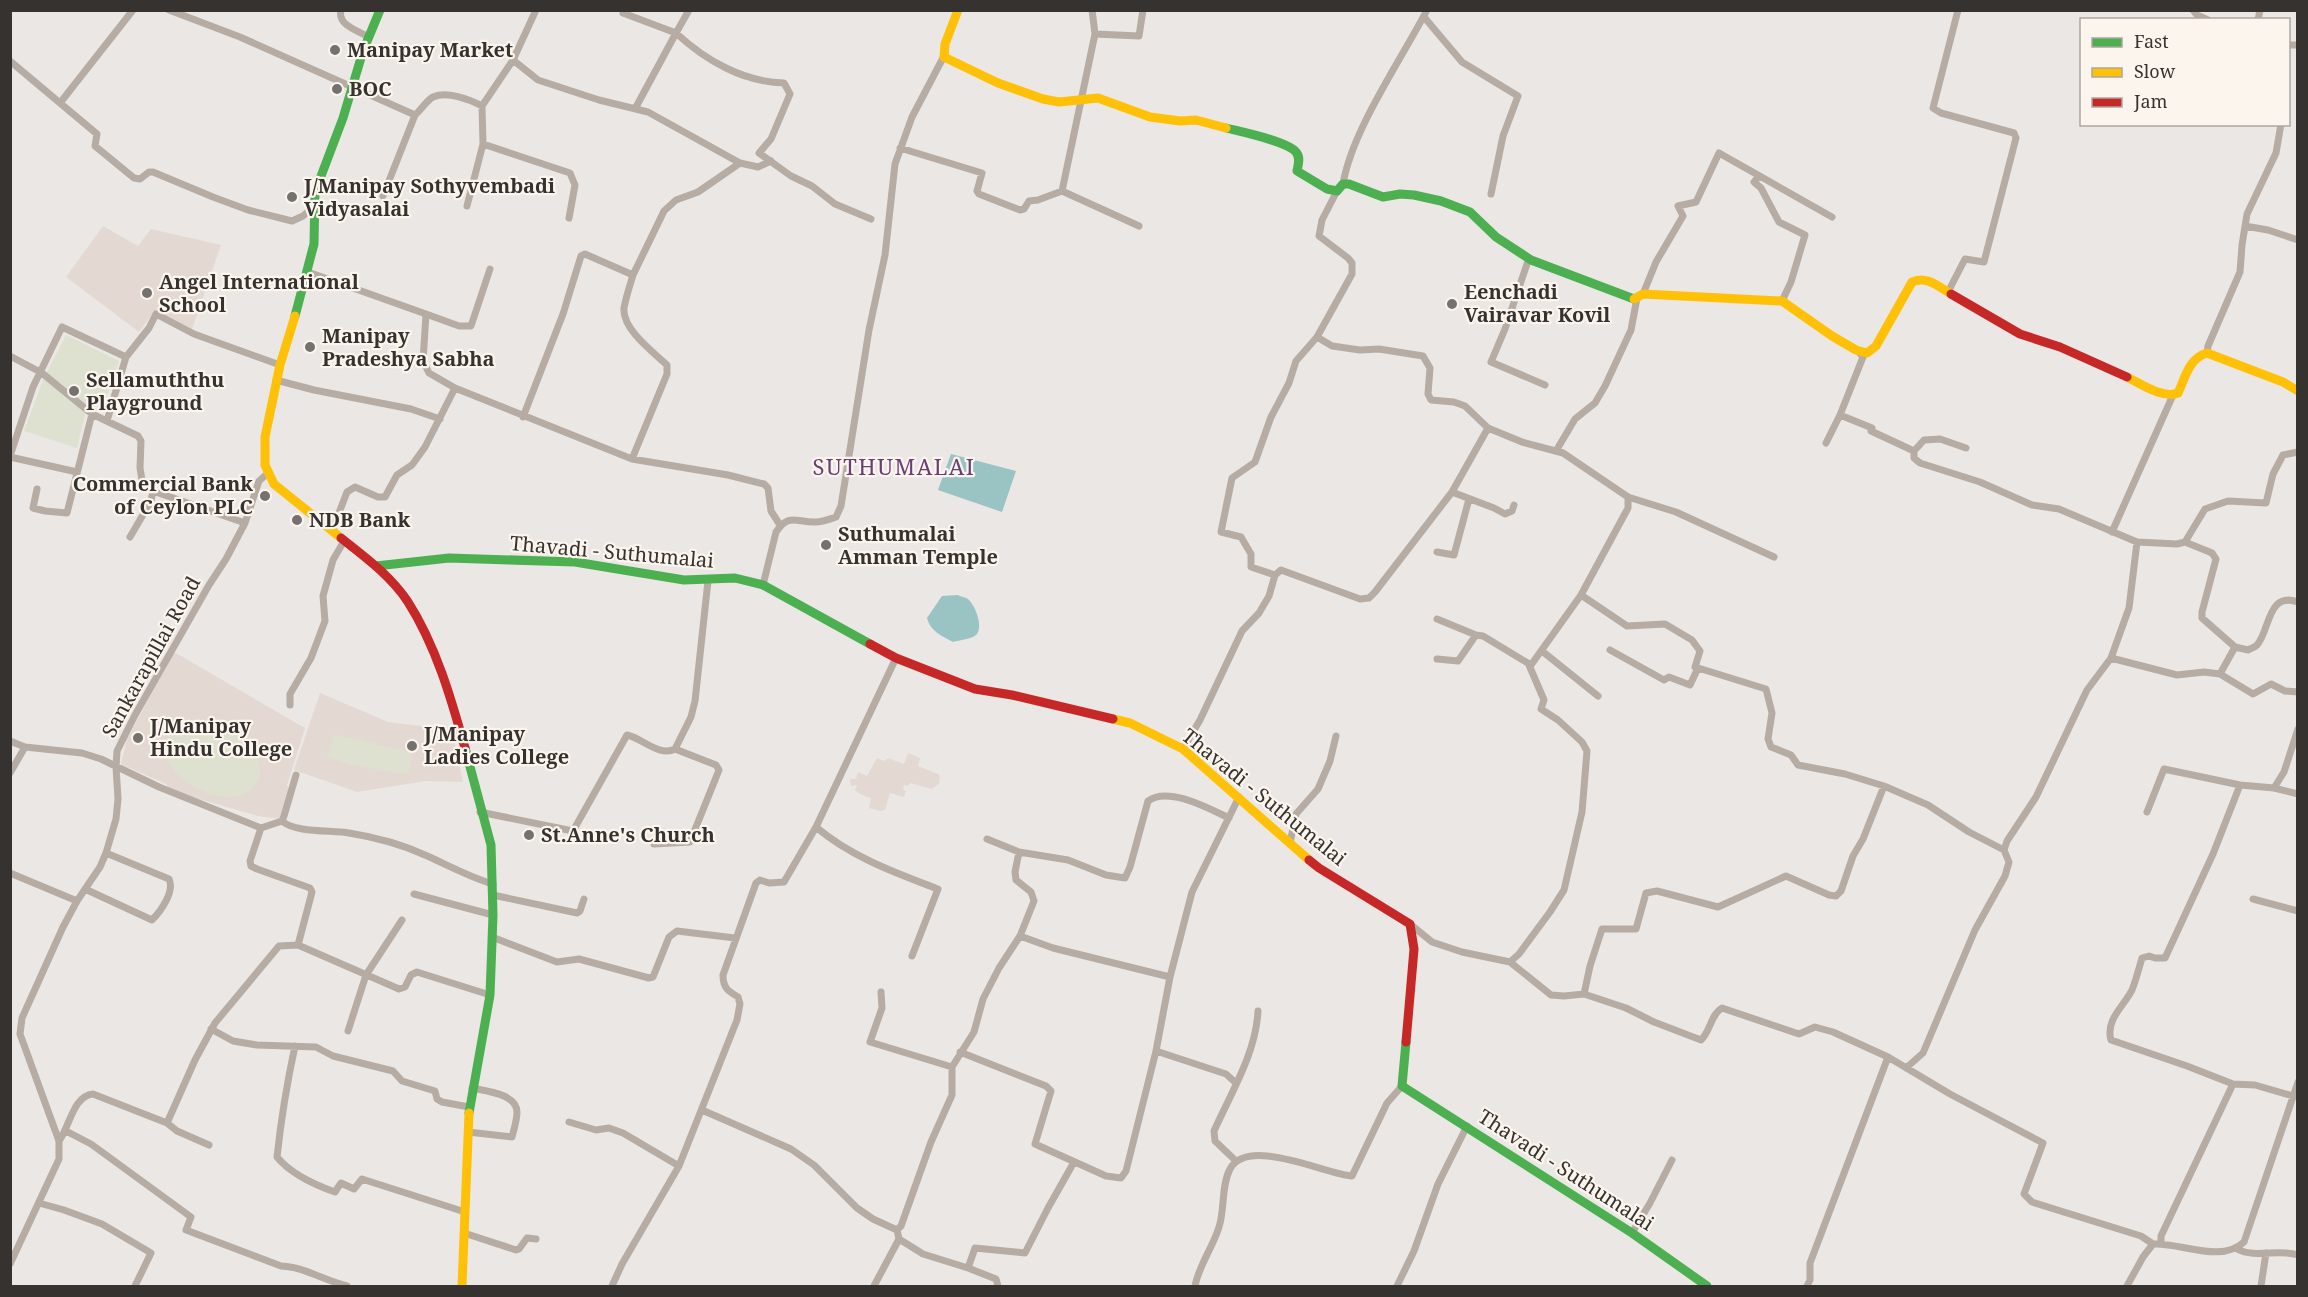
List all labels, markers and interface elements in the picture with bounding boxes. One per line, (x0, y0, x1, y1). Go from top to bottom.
legend (2080, 18, 2290, 126)
text: Fast (2134, 29, 2169, 53)
place label: Manipay Market (347, 36, 513, 63)
marker: Manipay Market (328, 43, 342, 57)
text: Slow (2134, 59, 2176, 83)
place label: BOC (349, 75, 392, 102)
marker: BOC (330, 82, 344, 96)
text: Jam (2133, 89, 2168, 113)
place label: J/Manipay Sothyvembadi Vidyasalai (303, 172, 555, 222)
marker: J/Manipay Sothyvembadi Vidyasalai (285, 190, 299, 204)
place label: Angel International School (159, 268, 359, 318)
place label: Eenchadi Vairavar Kovil (1464, 278, 1610, 328)
marker: Angel International School (140, 286, 154, 300)
marker: Eenchadi Vairavar Kovil (1445, 297, 1459, 311)
place label: Manipay Pradeshya Sabha (322, 322, 494, 372)
marker: Manipay Pradeshya Sabha (303, 340, 317, 354)
place label: Sellamuththu Playground (86, 366, 224, 416)
marker: Sellamuththu Playground (67, 384, 81, 398)
district label: SUTHUMALAI (813, 451, 975, 481)
place label: Commercial Bank of Ceylon PLC (73, 470, 253, 520)
marker: Commercial Bank of Ceylon PLC (258, 489, 272, 503)
place label: NDB Bank (309, 506, 411, 533)
marker: NDB Bank (290, 513, 304, 527)
place label: Suthumalai Amman Temple (838, 520, 998, 570)
street label: Thavadi - Suthumalai (509, 529, 716, 574)
marker: Suthumalai Amman Temple (819, 538, 833, 552)
street label: Sankarapillai Road (95, 571, 206, 742)
place label: J/Manipay Hindu College (149, 712, 292, 762)
place label: J/Manipay Ladies College (423, 720, 569, 770)
street label: Thavadi - Suthumalai (1176, 722, 1353, 872)
marker: J/Manipay Hindu College (131, 731, 145, 745)
marker: J/Manipay Ladies College (405, 739, 419, 753)
place label: St.Anne's Church (541, 821, 715, 848)
marker: St.Anne's Church (522, 828, 536, 842)
street label: Thavadi - Suthumalai (1473, 1103, 1660, 1237)

